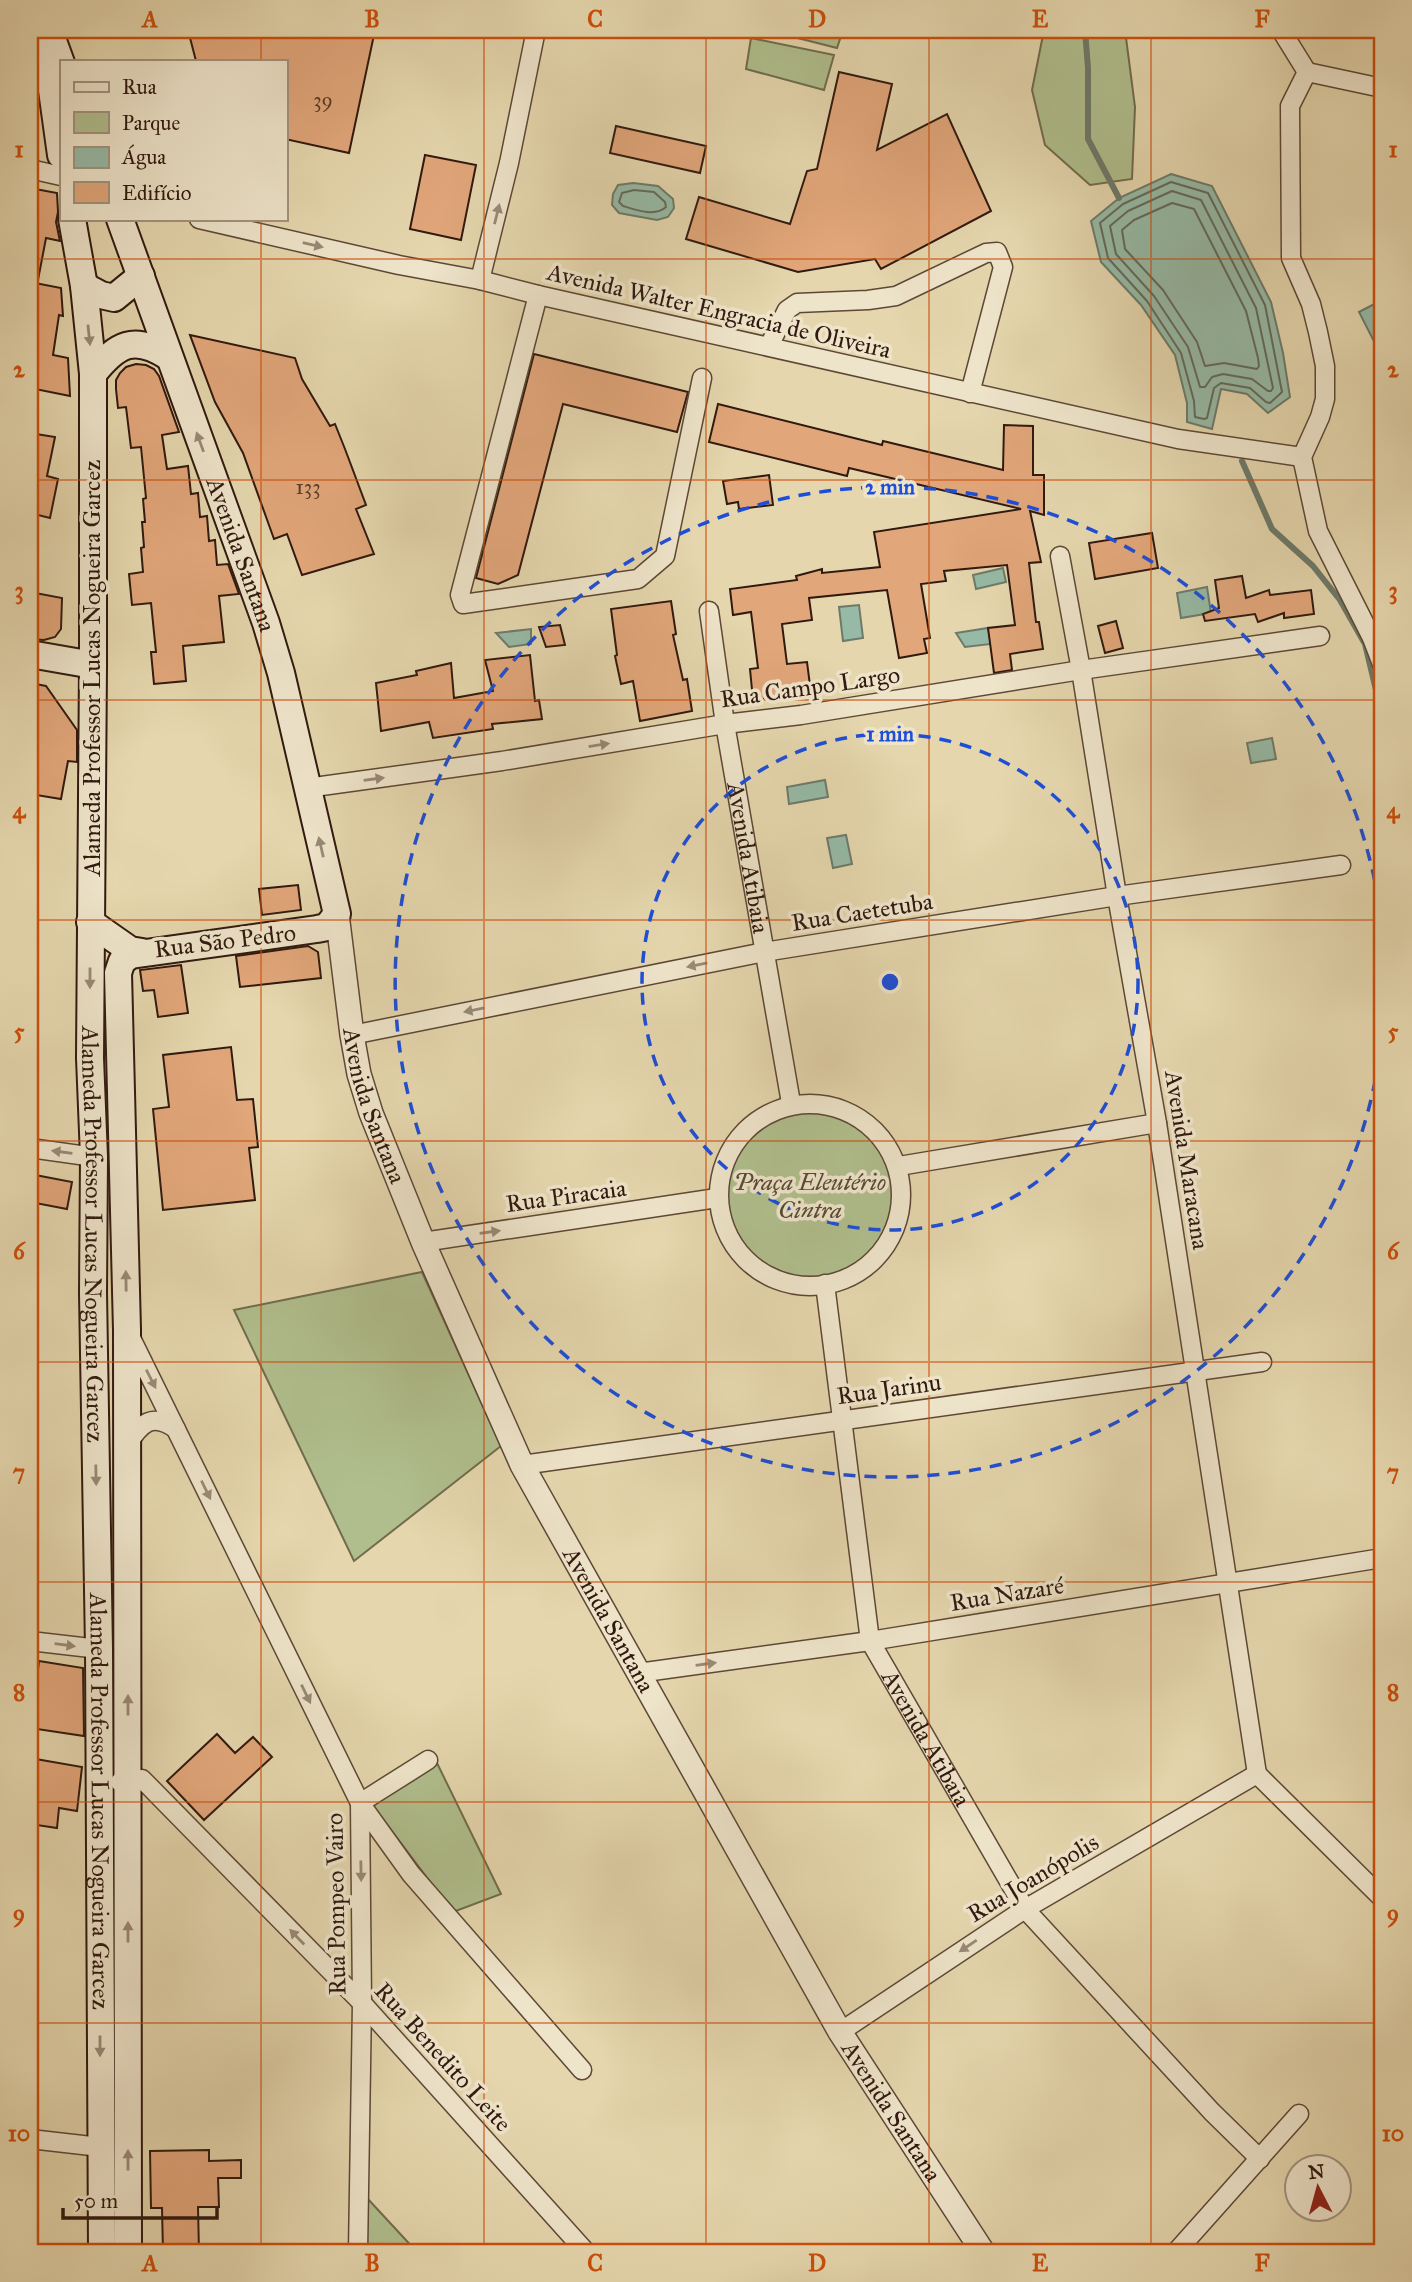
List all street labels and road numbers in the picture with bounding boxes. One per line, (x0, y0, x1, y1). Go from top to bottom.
street label: Avenida Walter Engracia de Oliveira (543, 257, 895, 365)
street label: Alameda Professor Lucas Nogueira Garcez (77, 460, 107, 877)
street label: Avenida Santana (199, 473, 283, 636)
street label: Rua Campo Largo (718, 660, 902, 714)
street label: Avenida Atibaia (720, 779, 776, 937)
street label: Rua Caetetuba (789, 886, 936, 938)
street label: Rua São Pedro (152, 917, 298, 965)
street label: Alameda Professor Lucas Nogueira Garcez (75, 1025, 111, 1443)
street label: Avenida Santana (336, 1025, 413, 1189)
street label: Avenida Maracana (1158, 1067, 1216, 1252)
street label: Rua Piracaia (504, 1173, 629, 1219)
street label: Rua Jarinu (835, 1367, 943, 1411)
street label: Avenida Santana (556, 1541, 662, 1699)
street label: Rua Nazaré (948, 1570, 1066, 1618)
street label: Alameda Professor Lucas Nogueira Garcez (83, 1592, 116, 2010)
street label: Avenida Atibaia (874, 1664, 978, 1813)
street label: Rua Pompeo Vairo (319, 1813, 353, 1995)
street label: Rua Joanópolis (962, 1827, 1104, 1929)
street label: Rua Benedito Leite (368, 1976, 518, 2138)
street label: Avenida Santana (834, 2034, 949, 2188)

